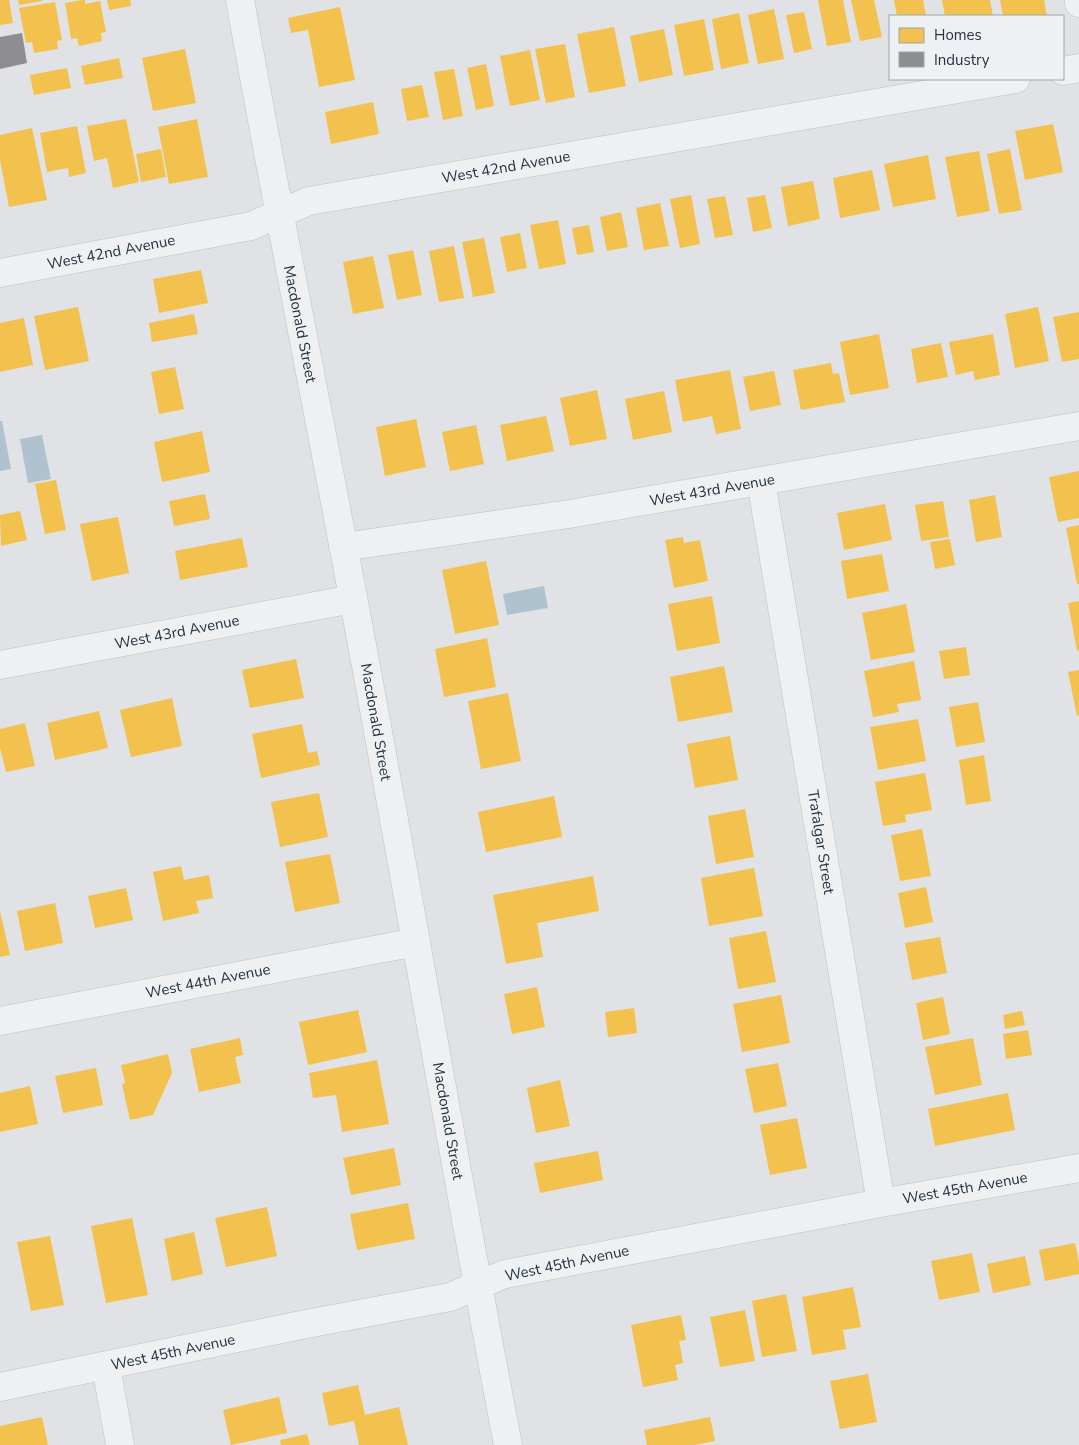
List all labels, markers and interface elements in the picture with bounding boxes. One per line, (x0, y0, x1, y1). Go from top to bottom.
legend (889, 15, 1064, 80)
text: Homes (934, 25, 982, 45)
text: Industry (934, 50, 990, 70)
street label: West 42nd Avenue (440, 146, 572, 188)
street label: West 42nd Avenue (45, 230, 177, 274)
street label: Macdonald Street (279, 264, 321, 385)
street label: West 43rd Avenue (648, 469, 776, 511)
street label: West 43rd Avenue (113, 610, 241, 654)
street label: Macdonald Street (356, 662, 396, 783)
street label: Trafalgar Street (803, 788, 839, 896)
street label: West 44th Avenue (144, 959, 272, 1003)
street label: Macdonald Street (428, 1061, 468, 1182)
street label: West 45th Avenue (901, 1167, 1029, 1209)
street label: West 45th Avenue (503, 1240, 631, 1286)
street label: West 45th Avenue (109, 1329, 237, 1375)

